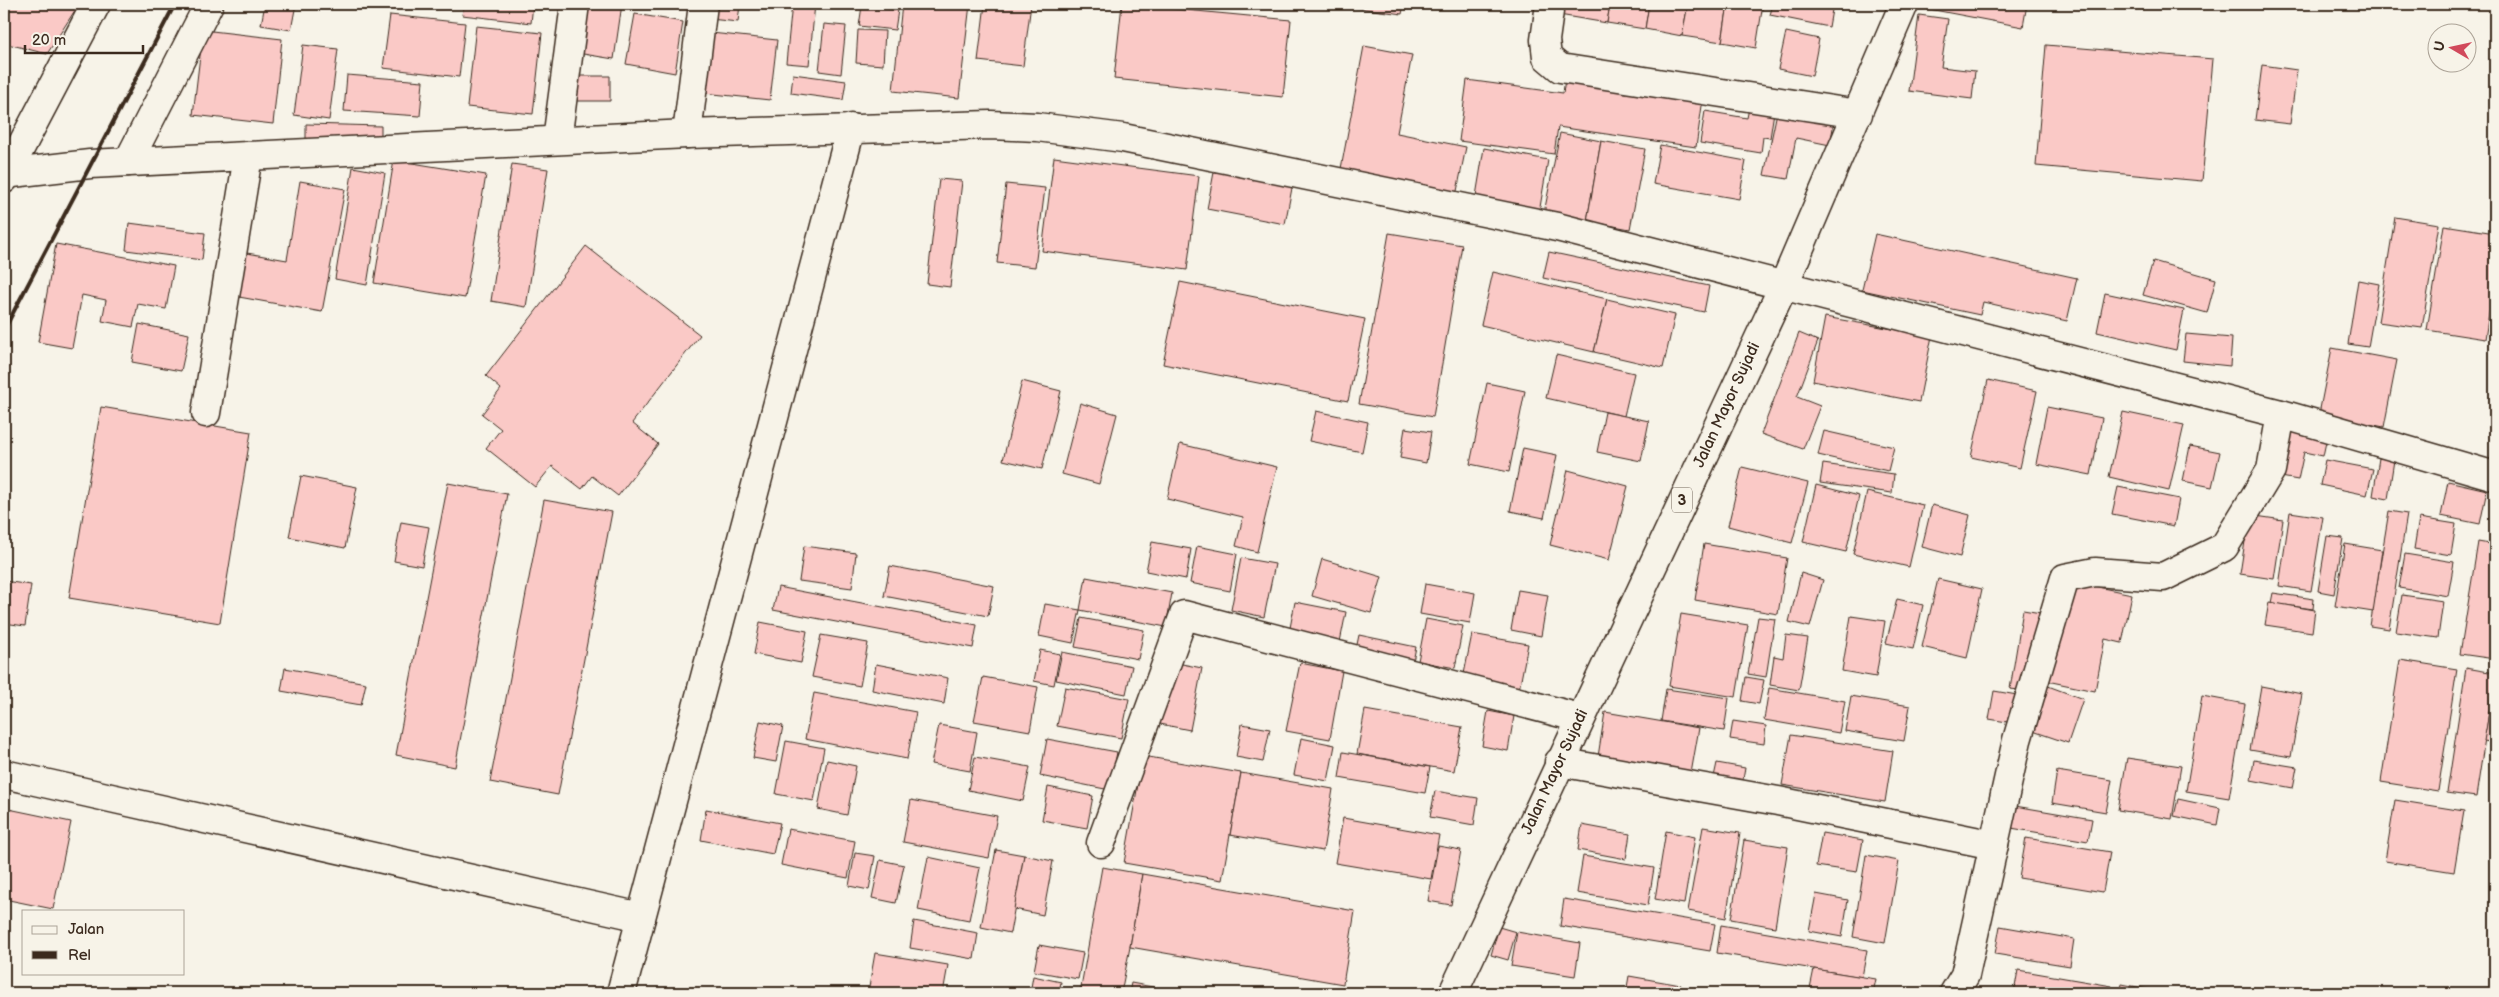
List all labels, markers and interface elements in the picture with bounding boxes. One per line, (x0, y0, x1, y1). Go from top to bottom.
scale bar (25, 22, 142, 54)
north arrow (2426, 22, 2476, 72)
text: 20 m (32, 31, 66, 50)
text: U (2430, 40, 2449, 52)
street label: Jalan Mayor Sujadi (1690, 339, 1764, 471)
road number: 3 (1672, 488, 1692, 512)
street label: Jalan Mayor Sujadi (1518, 706, 1592, 838)
legend (22, 910, 185, 974)
text: Jalan (68, 920, 104, 939)
text: Rel (68, 946, 91, 965)

